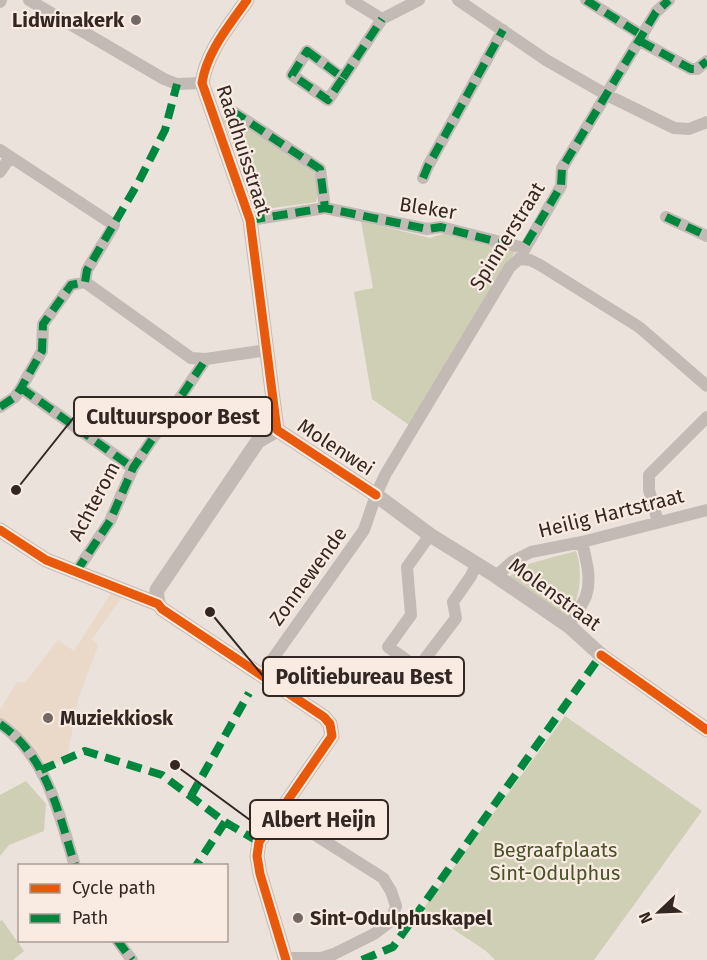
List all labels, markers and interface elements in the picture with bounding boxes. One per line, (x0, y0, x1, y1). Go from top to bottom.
place label: Lidwinakerk (12, 8, 125, 32)
marker: Lidwinakerk (129, 13, 143, 27)
street label: Raadhuisstraat (212, 82, 277, 219)
street label: Spinnerstraat (464, 177, 550, 294)
street label: Bleker (398, 192, 459, 224)
callout: Cultuurspoor Best (74, 397, 272, 436)
text: Cultuurspoor Best (86, 404, 261, 430)
street label: Molenwei (293, 413, 379, 481)
street label: Achterom (63, 457, 125, 545)
street label: Heilig Hartstraat (536, 483, 687, 543)
street label: Zonnewende (264, 522, 352, 630)
street label: Molenstraat (504, 553, 606, 636)
callout: Politiebureau Best (263, 657, 464, 696)
text: Politiebureau Best (275, 664, 453, 690)
place label: Muziekkiosk (60, 706, 174, 730)
marker: Muziekkiosk (41, 711, 55, 725)
callout: Albert Heijn (250, 800, 388, 839)
text: Albert Heijn (261, 807, 376, 833)
park label: Begraafplaats Sint-Odulphus (490, 838, 620, 885)
legend (18, 864, 228, 942)
text: Cycle path (72, 877, 156, 899)
north arrow (629, 882, 689, 942)
place label: Sint-Odulphuskapel (310, 906, 492, 930)
text: Path (72, 907, 108, 929)
text: N (635, 909, 656, 926)
marker: Sint-Odulphuskapel (291, 911, 305, 925)

